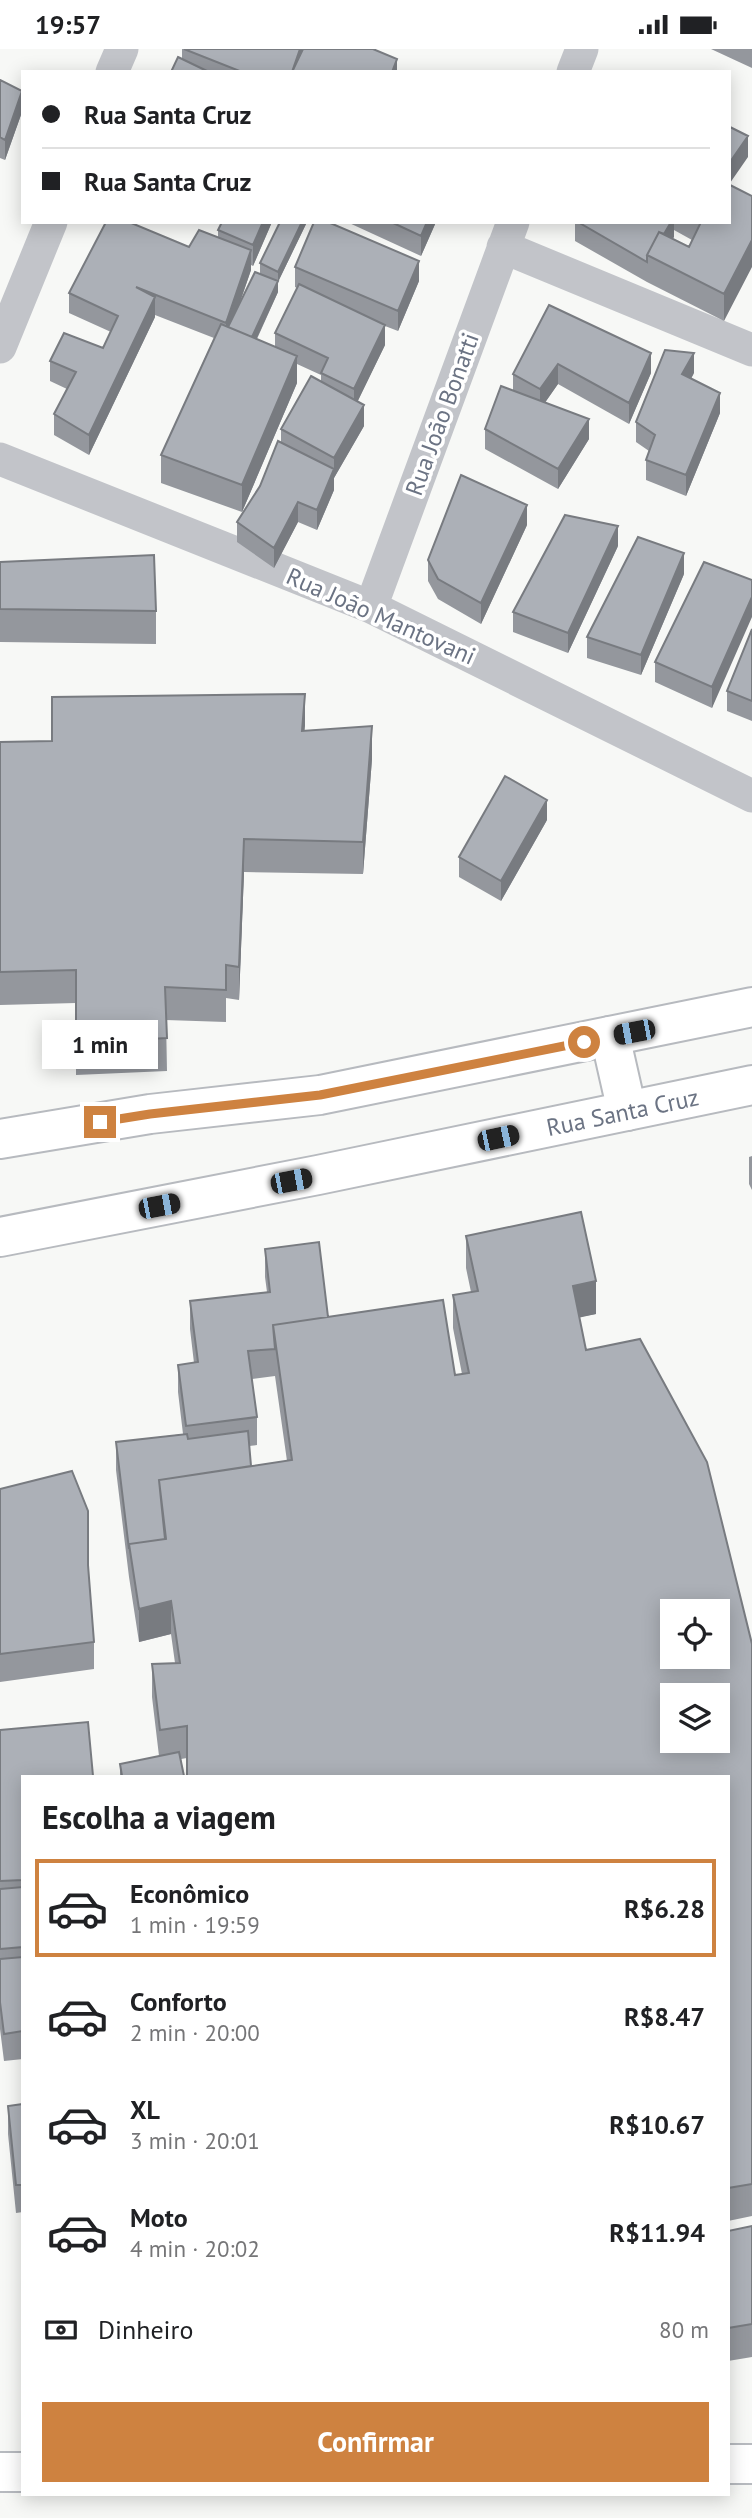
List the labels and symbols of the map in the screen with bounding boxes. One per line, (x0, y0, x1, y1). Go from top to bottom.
street label: Rua João Bonatti (398, 328, 486, 500)
street label: Rua João Mantovani (282, 560, 480, 672)
car (612, 1018, 657, 1046)
callout: 1 min (42, 1021, 158, 1069)
route start (568, 1026, 600, 1058)
street label: Rua Santa Cruz (544, 1081, 701, 1143)
route end (84, 1106, 116, 1138)
car (476, 1123, 521, 1153)
car (269, 1167, 314, 1195)
car (137, 1192, 182, 1220)

